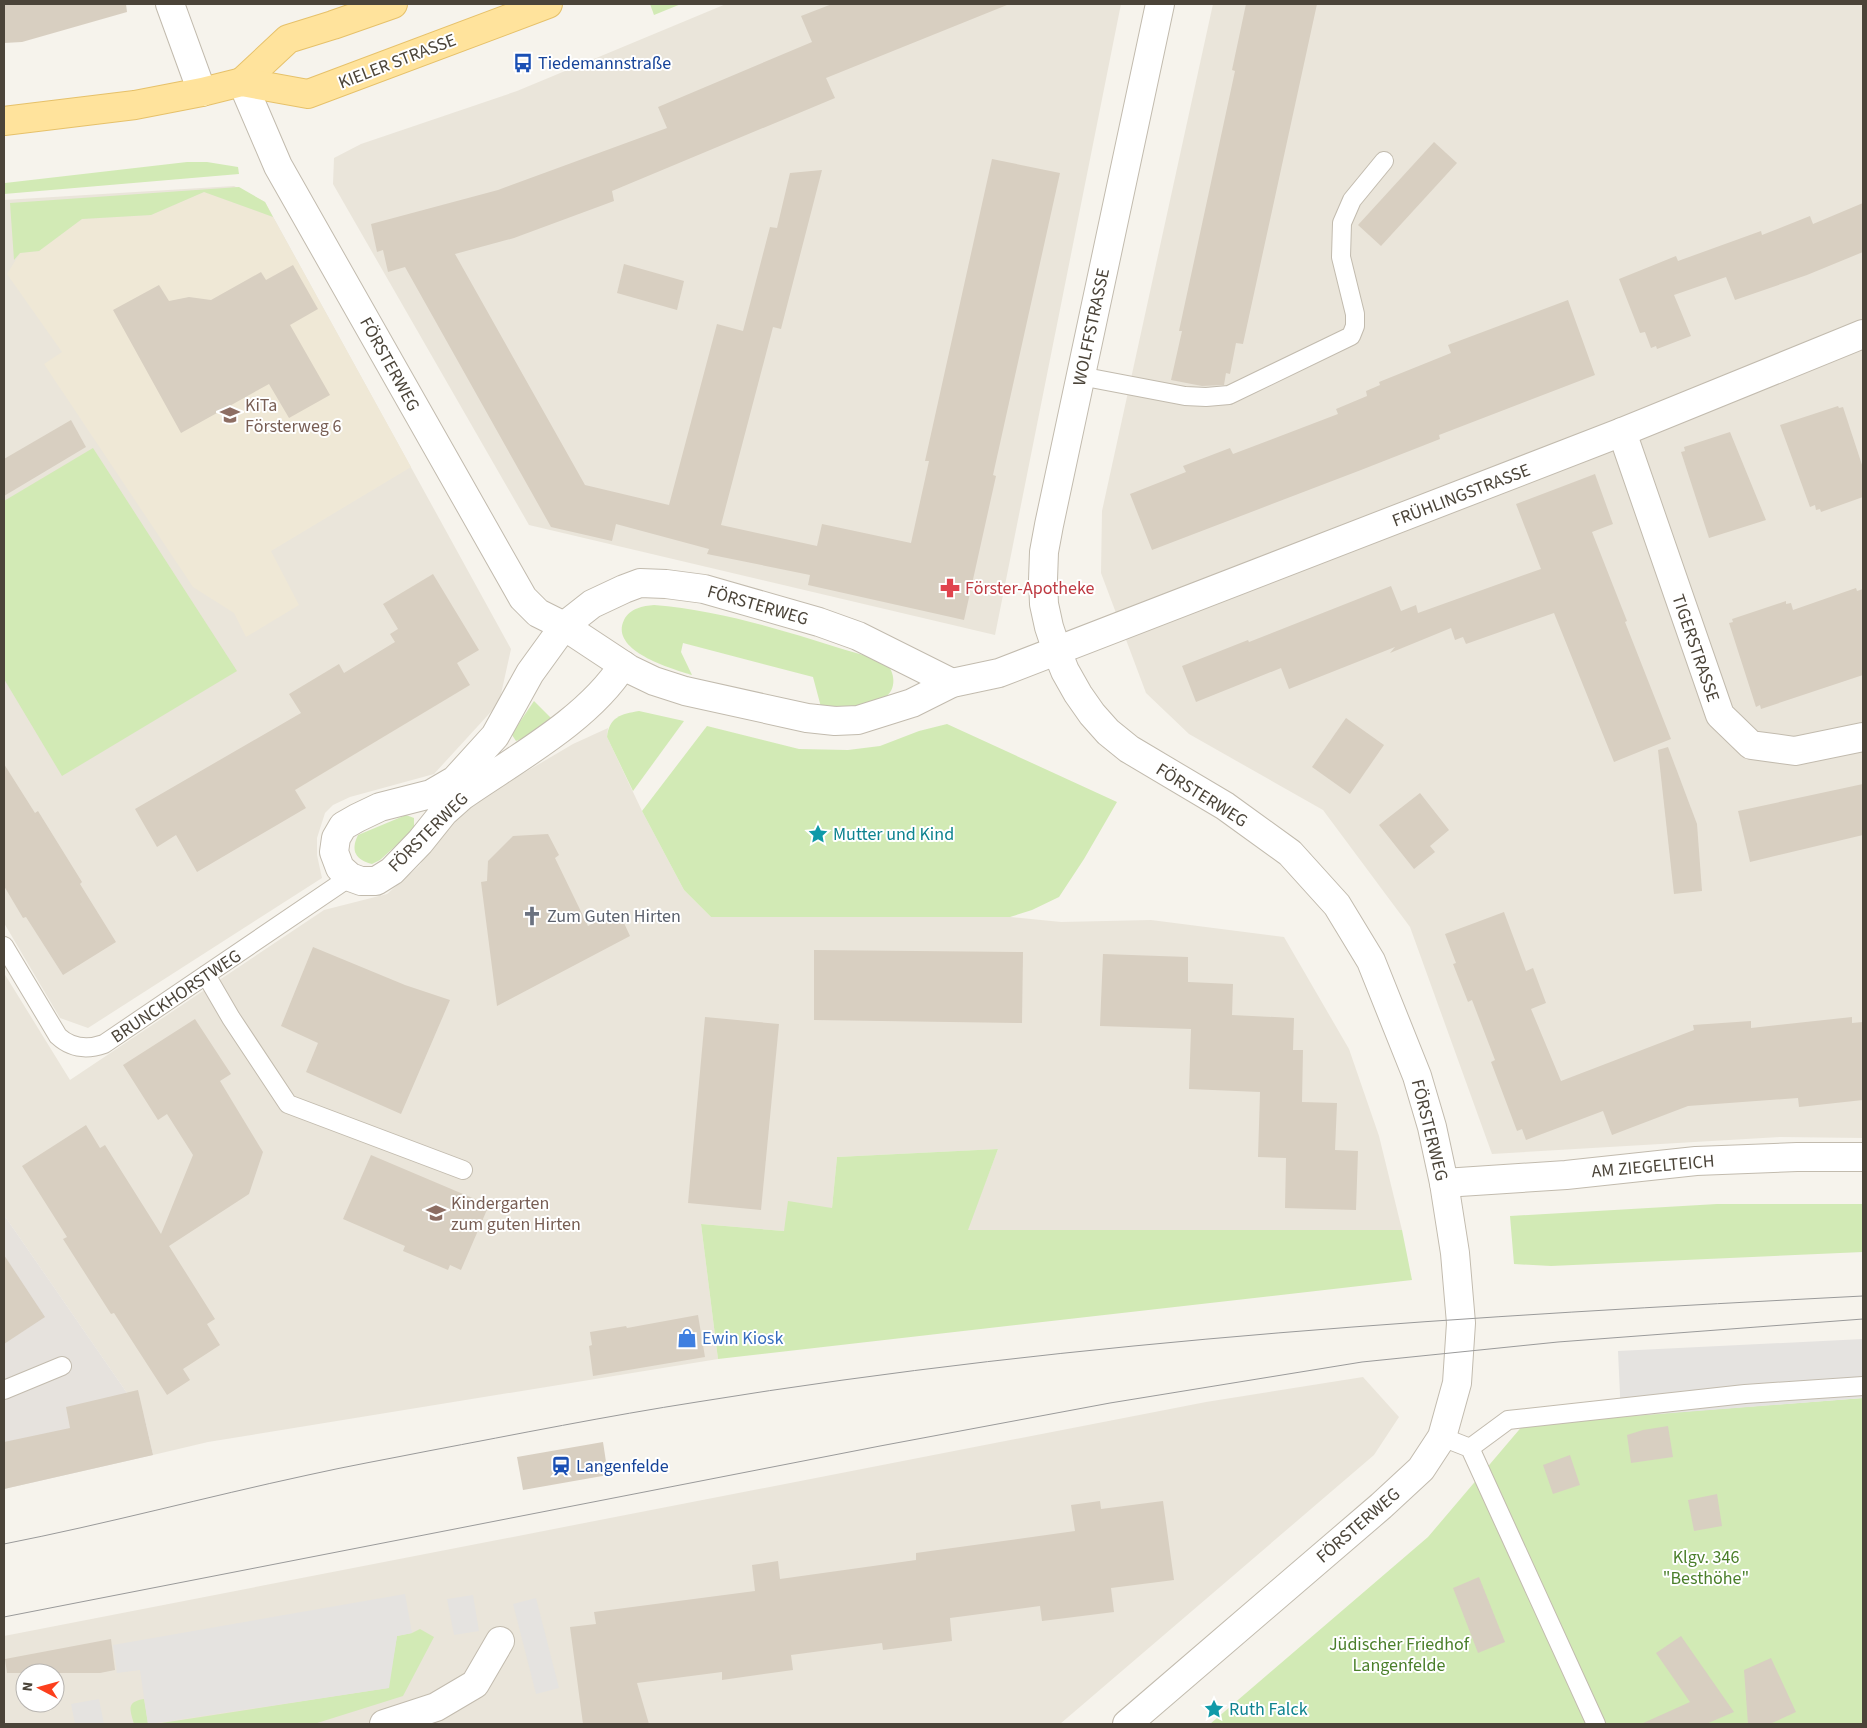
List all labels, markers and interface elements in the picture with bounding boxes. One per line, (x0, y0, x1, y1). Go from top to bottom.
street label: KIELER STRASSE (335, 28, 460, 95)
place label: Tiedemannstraße (538, 51, 671, 76)
bus stop icon: Tiedemannstraße (512, 52, 534, 74)
street label: WOLFFSTRASSE (1067, 266, 1116, 388)
street label: FÖRSTERWEG (353, 313, 426, 416)
place label: KiTa Försterweg 6 (245, 393, 341, 439)
school or university icon: KiTa Försterweg 6 (219, 404, 241, 426)
street label: FRÜHLINGSTRASSE (1389, 458, 1534, 533)
place label: Förster-Apotheke (965, 576, 1095, 601)
pharmacy icon: Förster-Apotheke (939, 577, 961, 599)
street label: FÖRSTERWEG (704, 579, 811, 632)
street label: TIGERSTRASSE (1665, 591, 1726, 705)
street label: FÖRSTERWEG (1151, 757, 1253, 834)
street label: FÖRSTERWEG (383, 787, 474, 878)
place label: Mutter und Kind (833, 822, 954, 847)
place icon: Mutter und Kind (807, 823, 829, 845)
place label: Zum Guten Hirten (547, 904, 681, 929)
church icon: Zum Guten Hirten (521, 905, 543, 927)
street label: BRUNCKHORSTWEG (106, 944, 246, 1049)
street label: FÖRSTERWEG (1405, 1077, 1454, 1184)
street label: AM ZIEGELTEICH (1590, 1149, 1716, 1184)
place label: Kindergarten zum guten Hirten (451, 1191, 581, 1237)
school or university icon: Kindergarten zum guten Hirten (425, 1202, 447, 1224)
place label: Ewin Kiosk (702, 1326, 783, 1351)
shop icon: Ewin Kiosk (676, 1327, 698, 1349)
place label: Langenfelde (576, 1454, 669, 1479)
station icon: Langenfelde (550, 1455, 572, 1477)
street label: FÖRSTERWEG (1311, 1482, 1406, 1569)
park label: Klgv. 346 "Besthöhe" (1663, 1545, 1749, 1591)
park label: Jüdischer Friedhof Langenfelde (1329, 1632, 1470, 1678)
north arrow (15, 1663, 65, 1713)
text: N (18, 1681, 38, 1692)
place label: Ruth Falck (1229, 1697, 1308, 1722)
place icon: Ruth Falck (1203, 1698, 1225, 1720)

